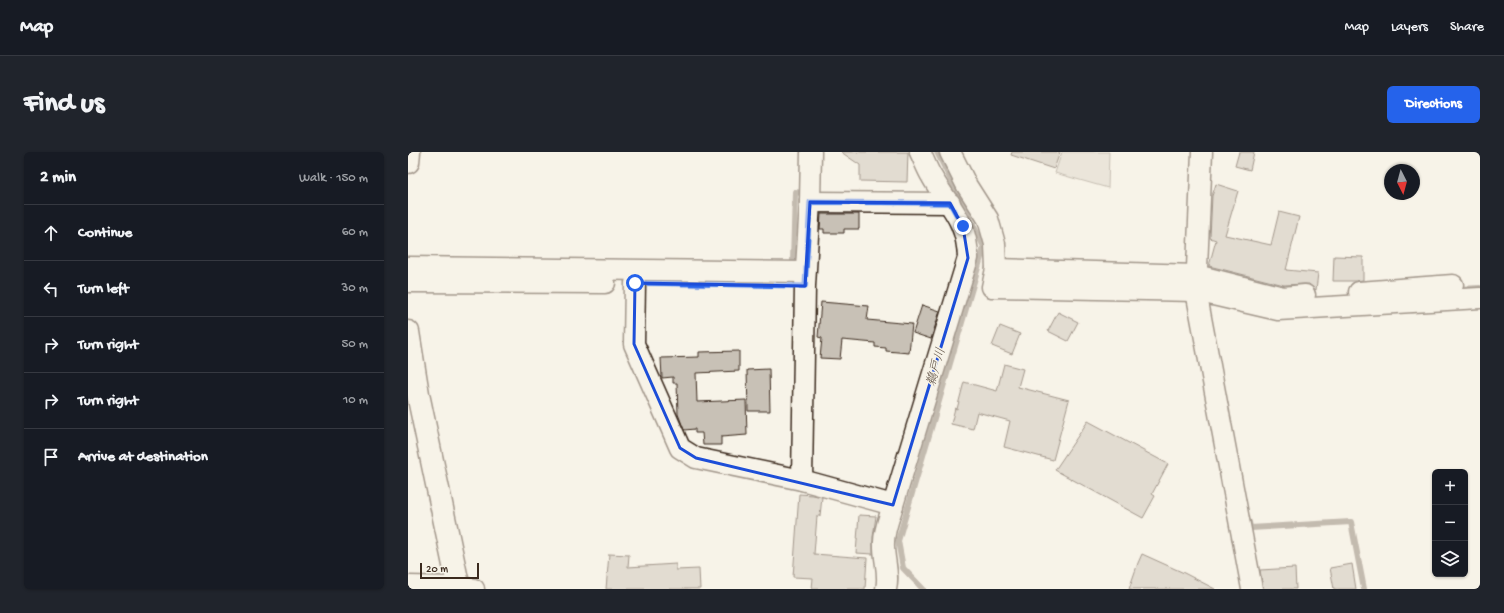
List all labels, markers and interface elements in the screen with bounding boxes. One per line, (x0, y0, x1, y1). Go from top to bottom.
text: Map (20, 16, 53, 39)
text: Map (1345, 19, 1369, 36)
text: Layers (1391, 19, 1428, 36)
text: Share (1450, 19, 1484, 36)
button: Directions (1387, 86, 1480, 123)
text: Find us (24, 88, 104, 121)
north arrow (1384, 164, 1420, 200)
text: 2 min (40, 168, 76, 188)
text: Walk · 150 m (299, 171, 368, 186)
route end (954, 217, 972, 235)
icon: ahead (40, 222, 62, 244)
text: Continue (78, 224, 132, 242)
text: 60 m (342, 225, 368, 240)
route start (626, 274, 644, 292)
icon: left (40, 278, 62, 300)
text: Turn left (78, 280, 129, 298)
text: 30 m (342, 281, 368, 296)
icon: right (40, 334, 62, 356)
text: Turn right (78, 336, 138, 354)
text: 50 m (341, 337, 368, 352)
water label: 鵜戸川 (923, 346, 950, 388)
icon: right (40, 390, 62, 412)
text: Turn right (78, 392, 138, 410)
text: 10 m (343, 393, 368, 408)
icon: arrive (40, 446, 62, 468)
text: Arrive at destination (78, 448, 208, 466)
map controls (1432, 469, 1468, 577)
button: + (1432, 469, 1468, 505)
button: − (1432, 505, 1468, 541)
button: layers (1432, 541, 1468, 577)
scale bar (420, 561, 479, 580)
text: 20 m (426, 564, 448, 576)

